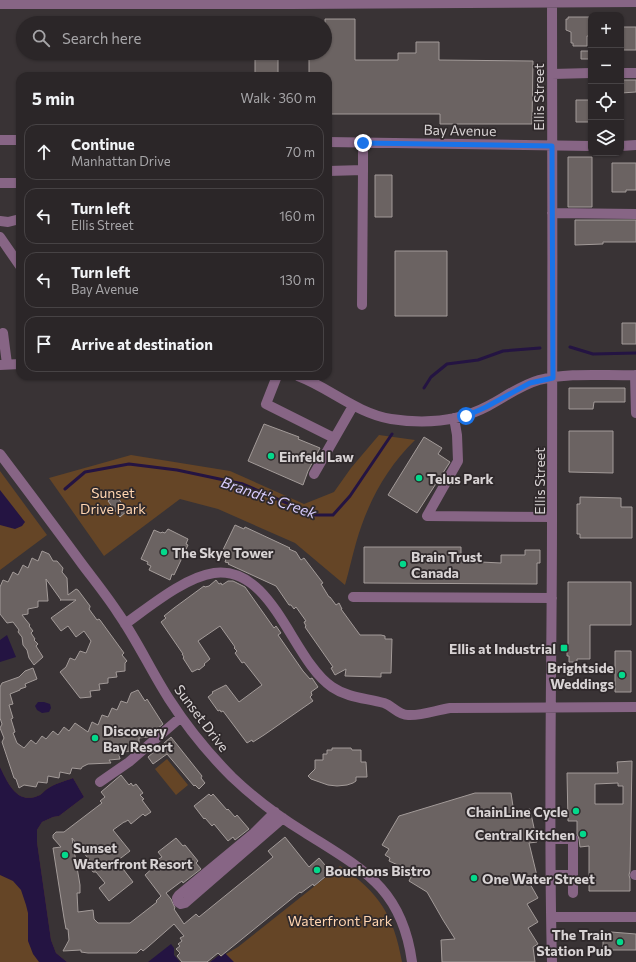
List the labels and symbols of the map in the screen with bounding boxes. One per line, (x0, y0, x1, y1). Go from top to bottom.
street label: Ellis Street (530, 63, 547, 131)
street label: Bay Avenue (423, 121, 497, 139)
route end (354, 134, 372, 152)
route start (457, 407, 475, 425)
street label: Ellis Street (531, 447, 548, 515)
place label: Einfeld Law (279, 448, 354, 465)
marker: Einfeld Law (266, 451, 276, 461)
place label: Telus Park (427, 470, 494, 487)
water label: Brandt's Creek (219, 472, 320, 522)
marker: Telus Park (414, 473, 424, 483)
park label: Sunset Drive Park (80, 484, 146, 517)
place label: The Skye Tower (172, 544, 274, 561)
marker: The Skye Tower (159, 547, 169, 557)
place label: Brain Trust Canada (411, 548, 482, 581)
marker: Brain Trust Canada (398, 559, 408, 569)
place label: Ellis at Industrial (449, 640, 556, 657)
marker: Ellis at Industrial (559, 643, 569, 653)
place label: Brightside Weddings (547, 659, 614, 692)
marker: Brightside Weddings (617, 670, 627, 680)
street label: Sunset Drive (171, 681, 233, 755)
place label: Discovery Bay Resort (103, 722, 173, 755)
marker: Discovery Bay Resort (90, 733, 100, 743)
place label: ChainLine Cycle (466, 803, 568, 820)
marker: ChainLine Cycle (571, 806, 581, 816)
place label: Central Kitchen (475, 826, 575, 843)
marker: Central Kitchen (578, 829, 588, 839)
place label: Sunset Waterfront Resort (73, 839, 193, 872)
marker: Sunset Waterfront Resort (60, 850, 70, 860)
place label: Bouchons Bistro (325, 862, 431, 879)
marker: Bouchons Bistro (312, 865, 322, 875)
place label: One Water Street (482, 870, 595, 887)
marker: One Water Street (469, 873, 479, 883)
park label: Waterfront Park (288, 912, 393, 929)
place label: The Train Station Pub (536, 926, 612, 959)
marker: The Train Station Pub (615, 937, 625, 947)

